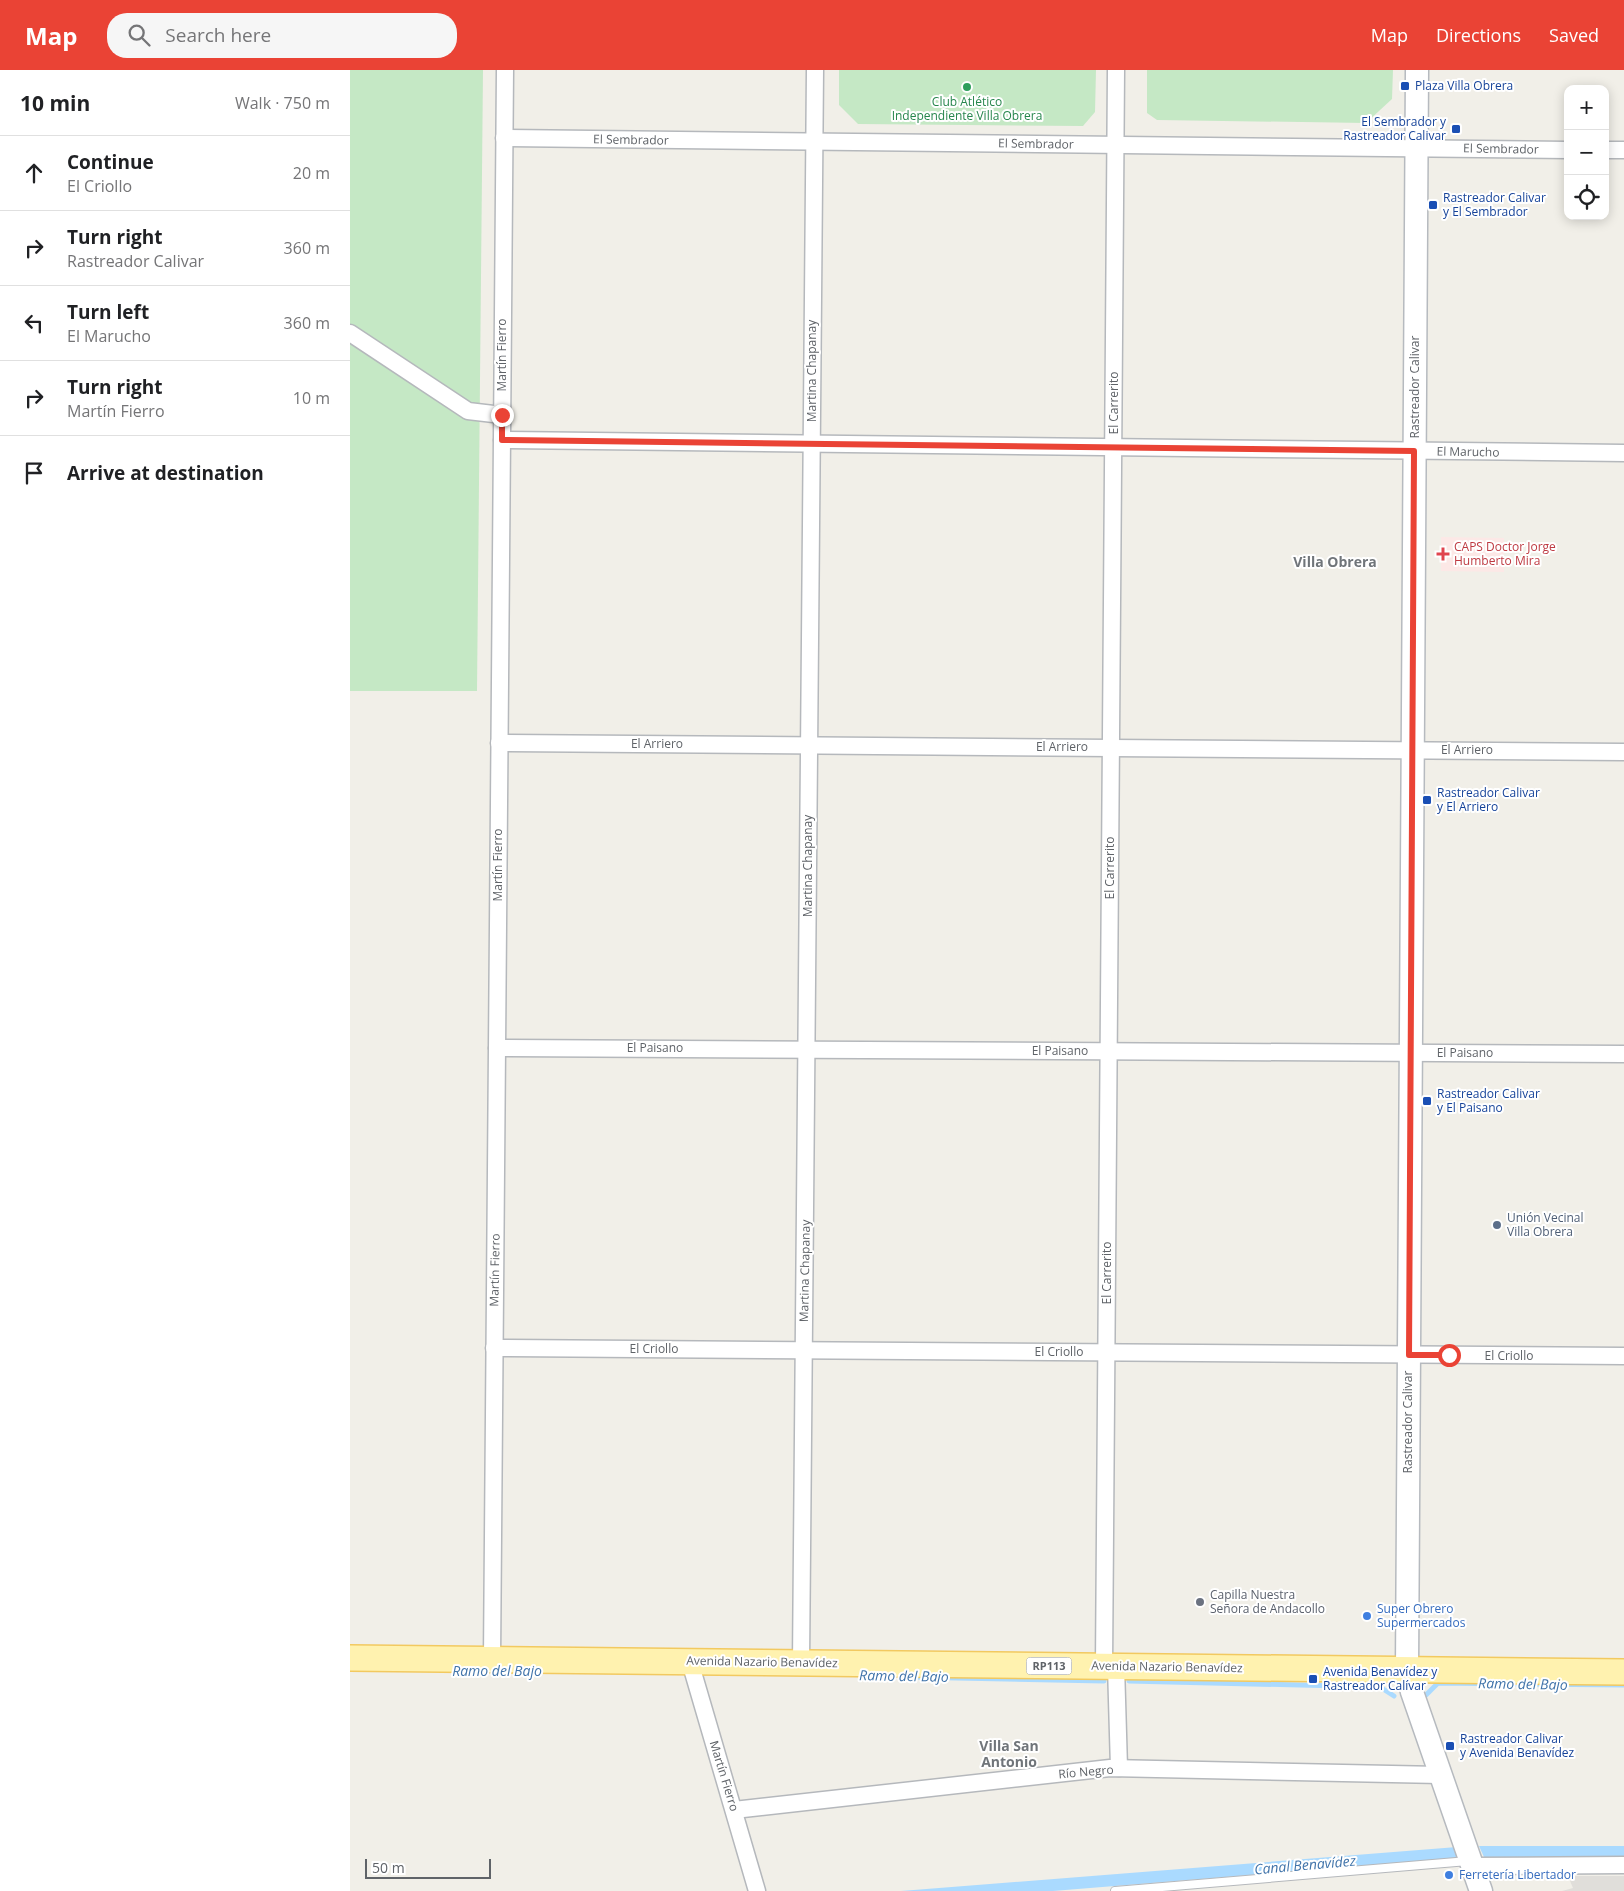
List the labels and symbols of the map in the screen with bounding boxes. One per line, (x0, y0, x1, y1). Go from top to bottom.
place label: Plaza Villa Obrera (1415, 77, 1513, 94)
marker: Plaza Villa Obrera (1399, 80, 1411, 92)
marker: Club Atlético Independiente Villa Obrera (961, 81, 973, 93)
place label: Club Atlético Independiente Villa Obrera (892, 93, 1042, 124)
place label: El Sembrador y Rastreador Calivar (1343, 113, 1447, 144)
marker: El Sembrador y Rastreador Calivar (1450, 123, 1462, 135)
street label: El Sembrador (593, 130, 669, 149)
street label: El Sembrador (998, 134, 1074, 153)
street label: El Sembrador (1463, 139, 1539, 158)
place label: Rastreador Calivar y El Sembrador (1443, 189, 1546, 220)
marker: Rastreador Calivar y El Sembrador (1427, 199, 1439, 211)
street label: Martín Fierro (493, 318, 510, 392)
street label: Martina Chapanay (803, 319, 820, 422)
street label: Rastreador Calivar (1406, 336, 1423, 438)
street label: El Carrerito (1105, 371, 1122, 435)
route end (491, 404, 514, 427)
street label: El Marucho (1436, 442, 1500, 461)
place label: CAPS Doctor Jorge Humberto Mira (1454, 538, 1556, 569)
marker: CAPS Doctor Jorge Humberto Mira (1436, 547, 1450, 561)
district label: Villa Obrera (1293, 552, 1377, 571)
street label: El Arriero (631, 735, 683, 752)
street label: El Arriero (1036, 738, 1088, 755)
street label: El Arriero (1441, 741, 1493, 758)
place label: Rastreador Calivar y El Arriero (1437, 784, 1540, 815)
marker: Rastreador Calivar y El Arriero (1421, 794, 1433, 806)
street label: Martina Chapanay (799, 814, 816, 917)
street label: Martín Fierro (489, 828, 506, 902)
street label: El Carrerito (1101, 836, 1118, 900)
street label: El Paisano (627, 1039, 683, 1056)
street label: El Paisano (1032, 1042, 1088, 1059)
street label: El Paisano (1437, 1044, 1493, 1061)
place label: Rastreador Calivar y El Paisano (1437, 1085, 1540, 1116)
marker: Rastreador Calivar y El Paisano (1421, 1095, 1433, 1107)
place label: Unión Vecinal Villa Obrera (1507, 1209, 1584, 1240)
street label: Martina Chapanay (795, 1219, 814, 1322)
marker: Unión Vecinal Villa Obrera (1491, 1219, 1503, 1231)
street label: Martín Fierro (485, 1233, 504, 1307)
street label: El Carrerito (1098, 1241, 1115, 1305)
street label: El Criollo (630, 1340, 678, 1357)
street label: El Criollo (1035, 1343, 1083, 1360)
route start (1438, 1344, 1461, 1367)
street label: El Criollo (1485, 1347, 1533, 1364)
street label: Rastreador Calivar (1399, 1371, 1416, 1473)
place label: Capilla Nuestra Señora de Andacollo (1210, 1586, 1325, 1617)
marker: Capilla Nuestra Señora de Andacollo (1194, 1596, 1206, 1608)
place label: Super Obrero Supermercados (1377, 1600, 1466, 1631)
marker: Super Obrero Supermercados (1361, 1610, 1373, 1622)
street label: Avenida Nazario Benavídez (686, 1652, 838, 1671)
street label: Avenida Nazario Benavídez (1091, 1657, 1243, 1676)
road number: RP113 (1026, 1658, 1072, 1674)
water label: Ramo del Bajo (452, 1661, 542, 1680)
place label: Avenida Benavídez y Rastreador Calívar (1323, 1663, 1438, 1694)
water label: Ramo del Bajo (859, 1665, 949, 1686)
marker: Avenida Benavídez y Rastreador Calívar (1307, 1673, 1319, 1685)
water label: Ramo del Bajo (1478, 1673, 1568, 1694)
place label: Rastreador Calivar y Avenida Benavídez (1460, 1730, 1575, 1761)
district label: Villa San Antonio (979, 1736, 1039, 1771)
street label: Martín Fierro (706, 1738, 743, 1813)
marker: Rastreador Calivar y Avenida Benavídez (1444, 1740, 1456, 1752)
street label: Río Negro (1058, 1761, 1114, 1782)
water label: Canal Benavídez (1253, 1851, 1357, 1878)
scale bar (365, 1856, 491, 1879)
place label: Ferretería Libertador (1459, 1866, 1576, 1883)
marker: Ferretería Libertador (1443, 1869, 1455, 1881)

